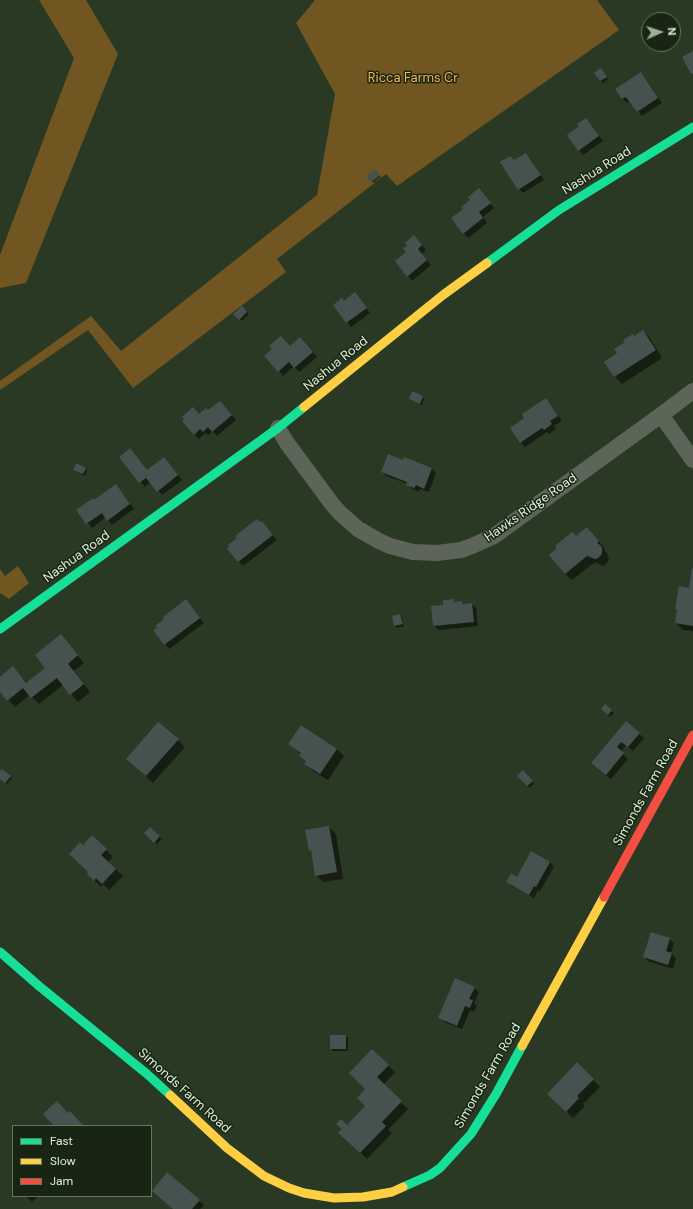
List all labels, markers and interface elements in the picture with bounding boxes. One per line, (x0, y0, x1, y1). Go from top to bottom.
north arrow (641, 12, 681, 52)
text: N (665, 27, 679, 36)
park label: Ricca Farms Cr (368, 71, 458, 87)
street label: Nashua Road (560, 144, 634, 198)
street label: Nashua Road (301, 333, 371, 395)
street label: Hawks Ridge Road (482, 470, 580, 546)
street label: Nashua Road (41, 528, 113, 586)
street label: Simonds Farm Road (610, 737, 682, 849)
street label: Simonds Farm Road (451, 1020, 525, 1132)
street label: Simonds Farm Road (134, 1045, 234, 1137)
legend (12, 1125, 152, 1197)
text: Fast (50, 1133, 73, 1149)
text: Slow (50, 1153, 76, 1169)
text: Jam (50, 1173, 73, 1189)

